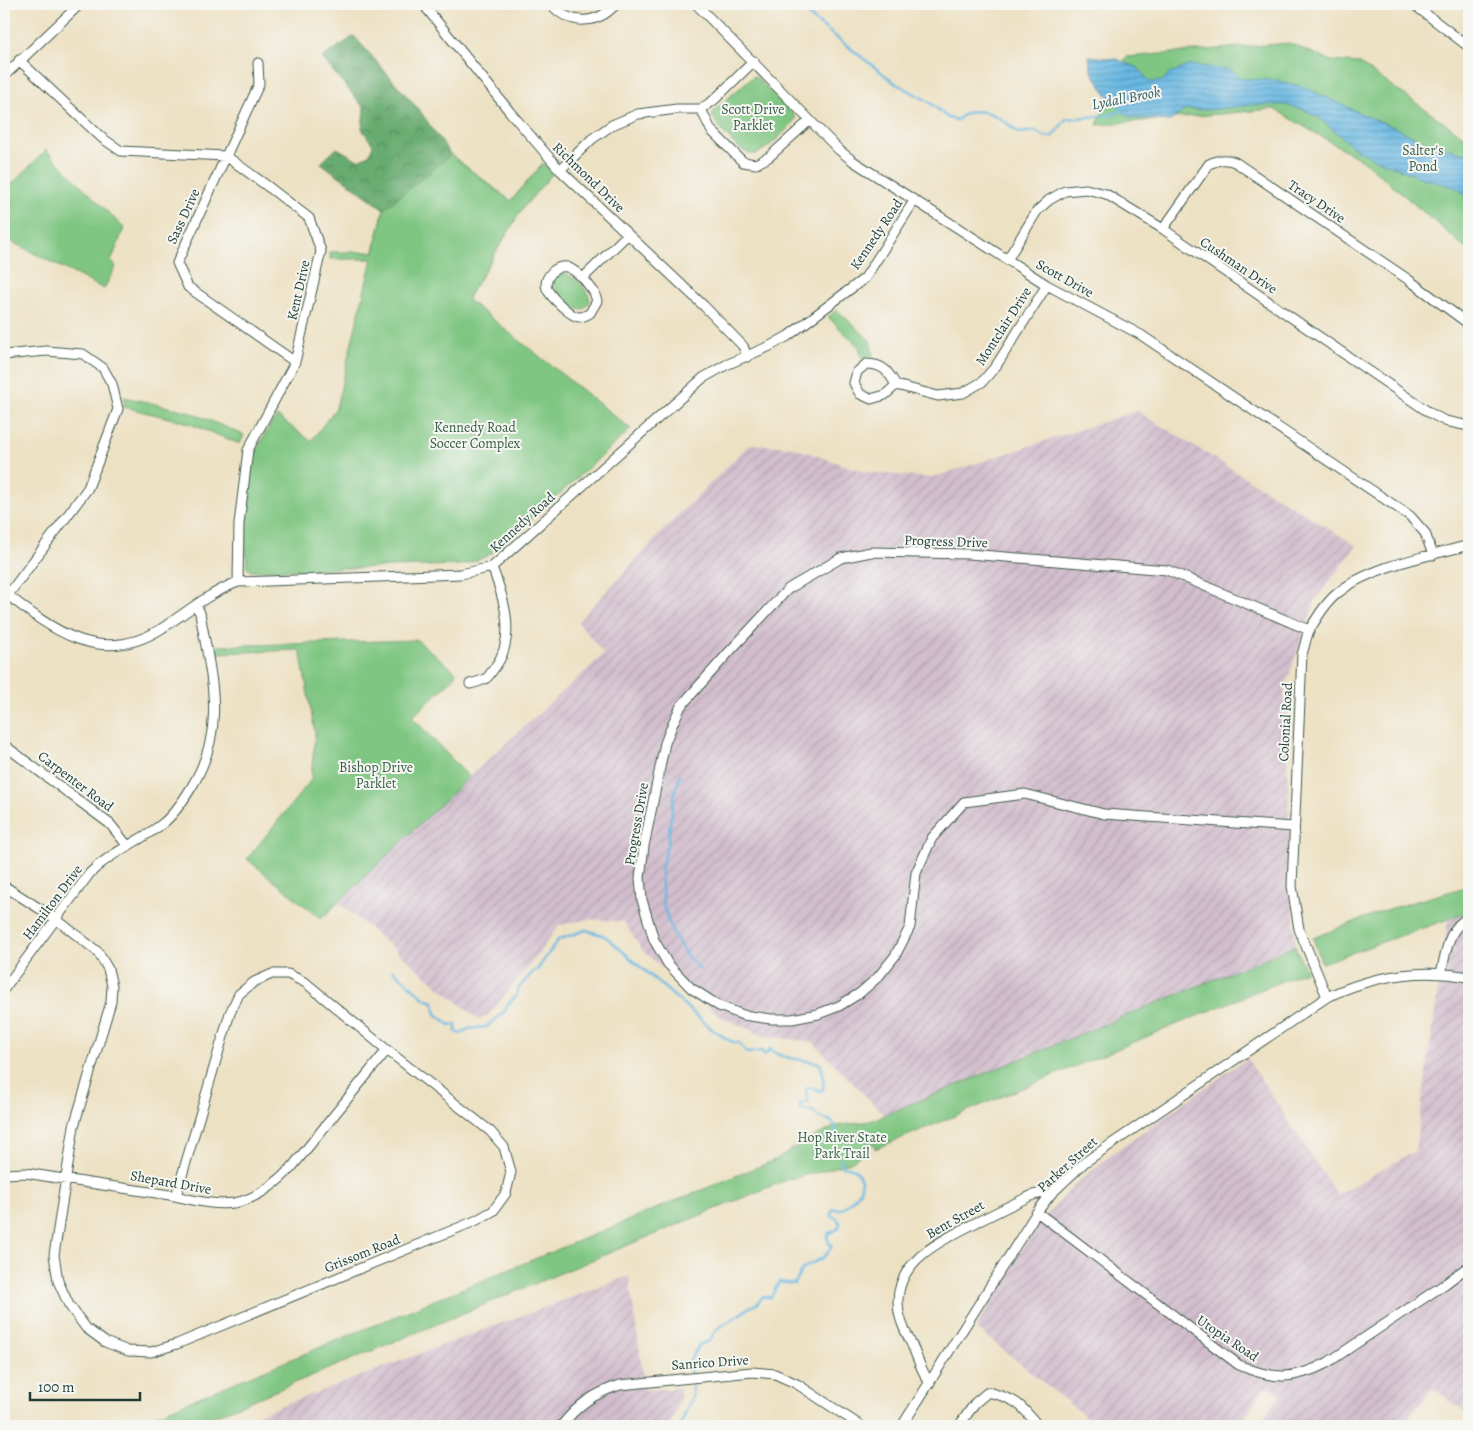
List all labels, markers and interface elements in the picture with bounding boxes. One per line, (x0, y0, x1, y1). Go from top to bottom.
water label: Lydall Brook (1090, 81, 1162, 114)
park label: Scott Drive Parklet (721, 100, 785, 135)
street label: Richmond Drive (548, 138, 629, 217)
park label: Salter's Pond (1402, 141, 1444, 176)
street label: Tracy Drive (1284, 175, 1349, 228)
street label: Sass Drive (162, 185, 205, 247)
street label: Kennedy Road (846, 195, 907, 274)
street label: Cushman Drive (1196, 233, 1281, 298)
street label: Scott Drive (1032, 255, 1097, 302)
street label: Kent Drive (282, 258, 315, 322)
street label: Montclair Drive (971, 283, 1036, 369)
park label: Kennedy Road Soccer Complex (430, 418, 521, 453)
street label: Kennedy Road (486, 488, 559, 557)
street label: Progress Drive (904, 531, 988, 552)
street label: Colonial Road (1274, 681, 1297, 762)
street label: Carpenter Road (34, 747, 118, 816)
park label: Bishop Drive Parklet (339, 758, 413, 793)
street label: Progress Drive (620, 781, 653, 867)
street label: Hamilton Drive (18, 861, 87, 944)
park label: Hop River State Park Trail (797, 1128, 887, 1163)
street label: Parker Street (1033, 1132, 1102, 1196)
street label: Shepard Drive (129, 1166, 213, 1199)
street label: Bent Street (923, 1195, 988, 1243)
street label: Grissom Road (321, 1229, 403, 1277)
street label: Utopia Road (1193, 1311, 1263, 1366)
street label: Sanrico Drive (671, 1350, 749, 1375)
scale bar (30, 1370, 140, 1402)
text: 100 m (38, 1377, 75, 1397)

